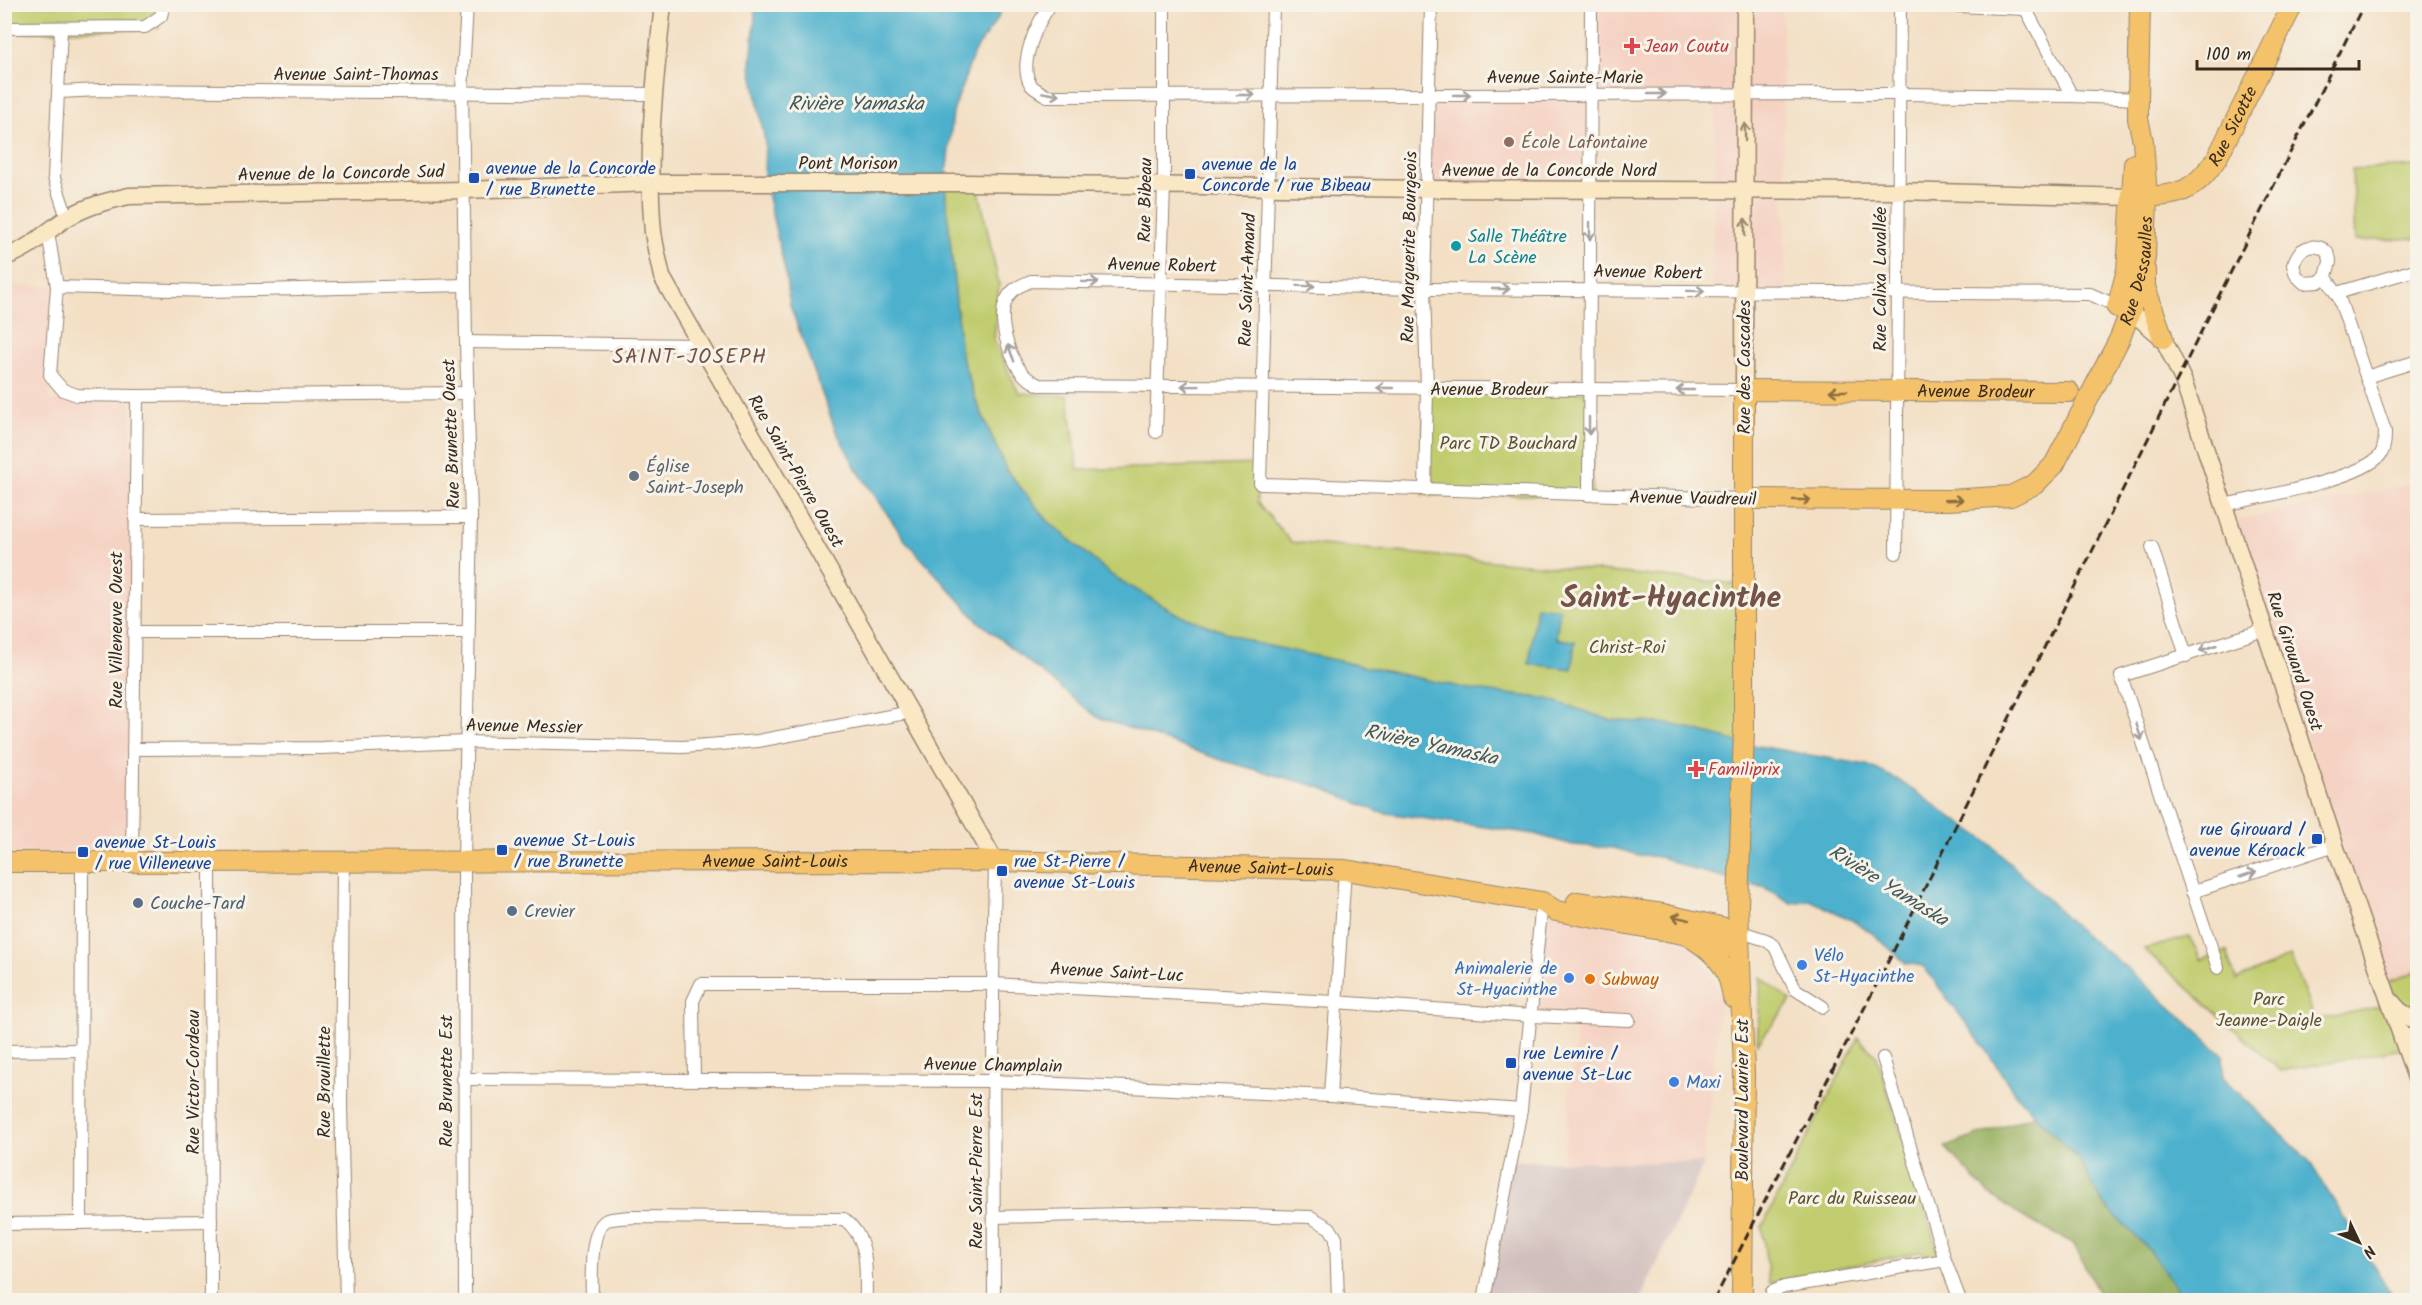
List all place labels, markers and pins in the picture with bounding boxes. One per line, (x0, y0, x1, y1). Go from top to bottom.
place label: Jean Coutu (1644, 33, 1729, 62)
marker: Jean Coutu (1625, 39, 1639, 53)
place label: École Lafontaine (1521, 129, 1648, 158)
marker: École Lafontaine (1502, 135, 1516, 149)
place label: avenue de la Concorde / rue Bibeau (1202, 151, 1371, 201)
place label: avenue de la Concorde / rue Brunette (486, 155, 656, 205)
marker: avenue de la Concorde / rue Bibeau (1183, 167, 1197, 181)
marker: avenue de la Concorde / rue Brunette (467, 171, 481, 185)
place label: Salle Théâtre La Scène (1468, 223, 1567, 273)
marker: Salle Théâtre La Scène (1449, 239, 1463, 253)
place label: Église Saint-Joseph (646, 453, 744, 503)
marker: Église Saint-Joseph (627, 469, 641, 483)
place label: Familiprix (1708, 756, 1780, 785)
marker: Familiprix (1689, 762, 1703, 776)
place label: rue Girouard / avenue Kéroack (2190, 816, 2307, 866)
place label: avenue St-Louis / rue Brunette (514, 827, 635, 877)
place label: avenue St-Louis / rue Villeneuve (95, 829, 216, 879)
marker: rue Girouard / avenue Kéroack (2310, 832, 2324, 846)
marker: avenue St-Louis / rue Brunette (495, 843, 509, 857)
marker: avenue St-Louis / rue Villeneuve (76, 845, 90, 859)
place label: rue St-Pierre / avenue St-Louis (1014, 848, 1135, 898)
marker: rue St-Pierre / avenue St-Louis (995, 864, 1009, 878)
place label: Couche-Tard (150, 890, 246, 919)
marker: Couche-Tard (131, 896, 145, 910)
place label: Crevier (524, 898, 576, 927)
marker: Crevier (505, 904, 519, 918)
place label: Vélo St-Hyacinthe (1814, 942, 1914, 992)
place label: Animalerie de St-Hyacinthe (1454, 955, 1557, 1005)
marker: Vélo St-Hyacinthe (1795, 958, 1809, 972)
place label: Subway (1602, 966, 1659, 995)
marker: Animalerie de St-Hyacinthe (1562, 971, 1576, 985)
marker: Subway (1583, 972, 1597, 986)
place label: rue Lemire / avenue St-Luc (1523, 1040, 1632, 1090)
marker: rue Lemire / avenue St-Luc (1504, 1056, 1518, 1070)
place label: Maxi (1686, 1069, 1721, 1098)
marker: Maxi (1667, 1075, 1681, 1089)

